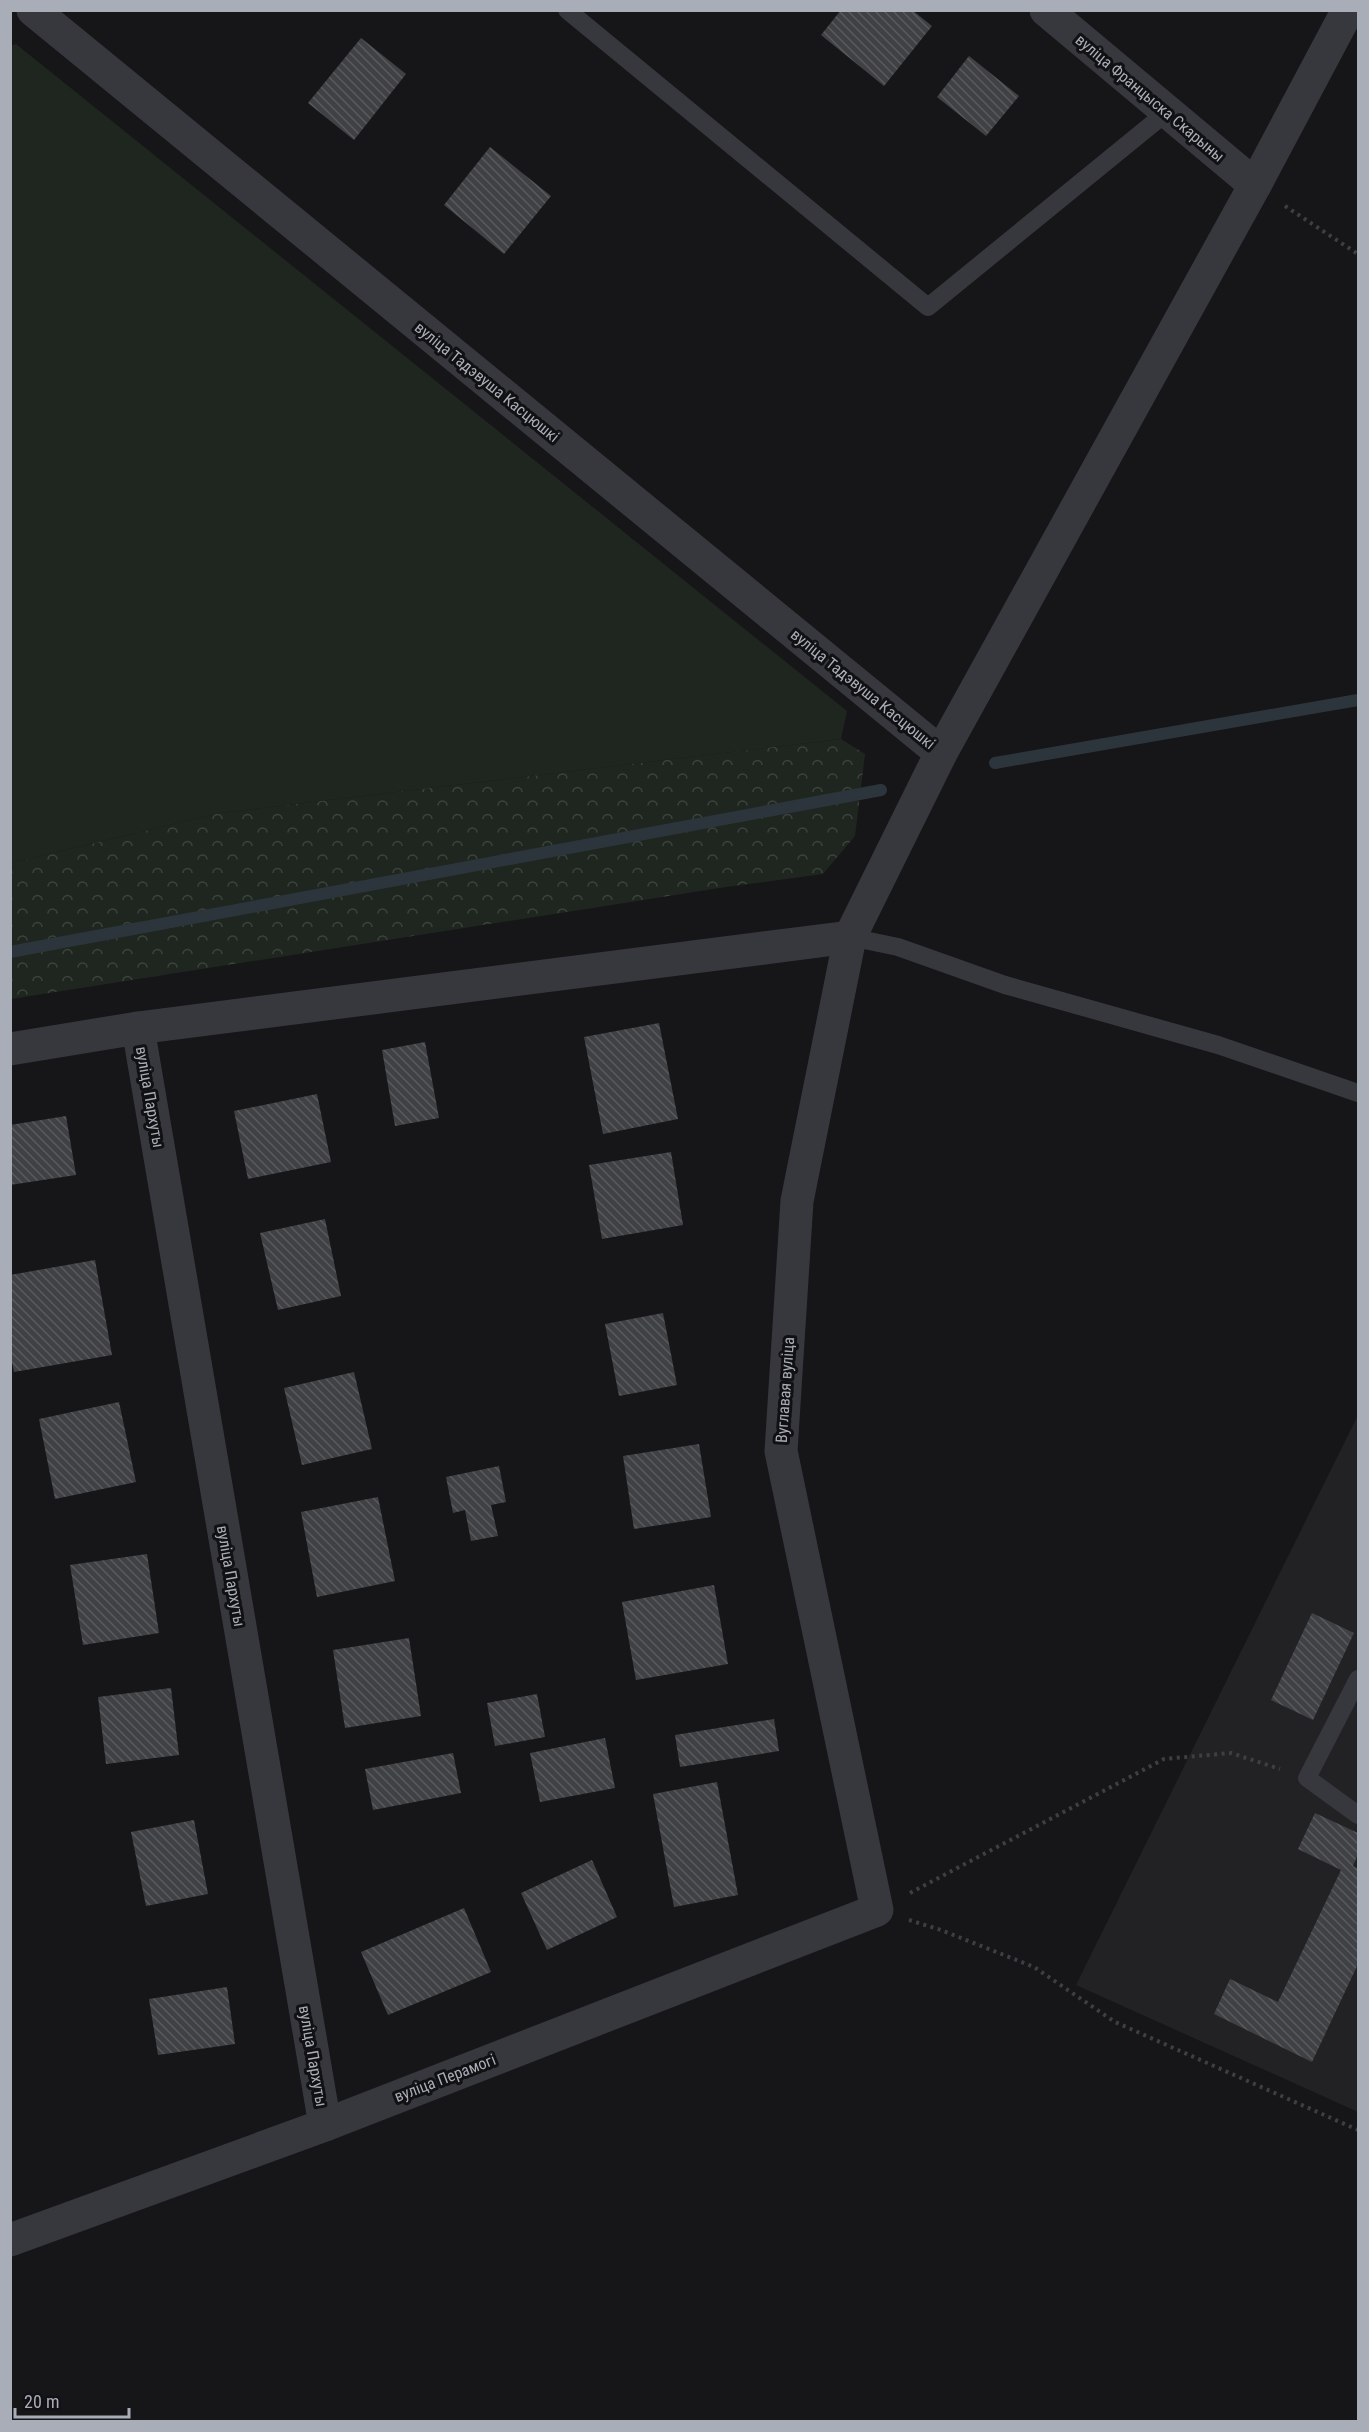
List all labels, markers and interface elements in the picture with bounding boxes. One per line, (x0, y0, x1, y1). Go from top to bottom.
street label: вуліца Францыска Скарыны (1072, 30, 1228, 166)
street label: вуліца Тадэвуша Касцюшкі (411, 318, 563, 446)
street label: вуліца Тадэвуша Касцюшкі (787, 625, 939, 753)
street label: вуліца Пархуты (132, 1045, 168, 1149)
street label: Вуглавая вуліца (772, 1336, 798, 1444)
street label: вуліца Пархуты (213, 1524, 249, 1628)
street label: вуліца Пархуты (295, 2004, 331, 2108)
street label: вуліца Перамогі (392, 2050, 498, 2106)
scale bar (15, 2381, 129, 2419)
text: 20 m (24, 2391, 59, 2412)

